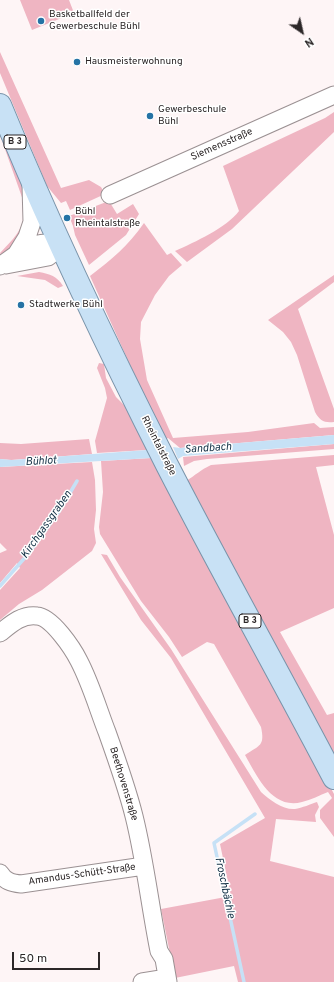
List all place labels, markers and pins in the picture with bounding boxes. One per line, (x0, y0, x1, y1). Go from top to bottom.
place label: Basketballfeld der Gewerbeschule Bühl (49, 9, 140, 32)
marker: Basketballfeld der Gewerbeschule Bühl (36, 16, 46, 26)
place label: Hausmeisterwohnung (85, 56, 183, 68)
marker: Hausmeisterwohnung (72, 57, 82, 67)
place label: Gewerbeschule Bühl (158, 104, 226, 128)
marker: Gewerbeschule Bühl (145, 111, 155, 121)
place label: Bühl Rheintalstraße (75, 206, 140, 230)
marker: Bühl Rheintalstraße (62, 213, 72, 223)
place label: Stadtwerke Bühl (29, 299, 103, 311)
marker: Stadtwerke Bühl (16, 300, 26, 310)

